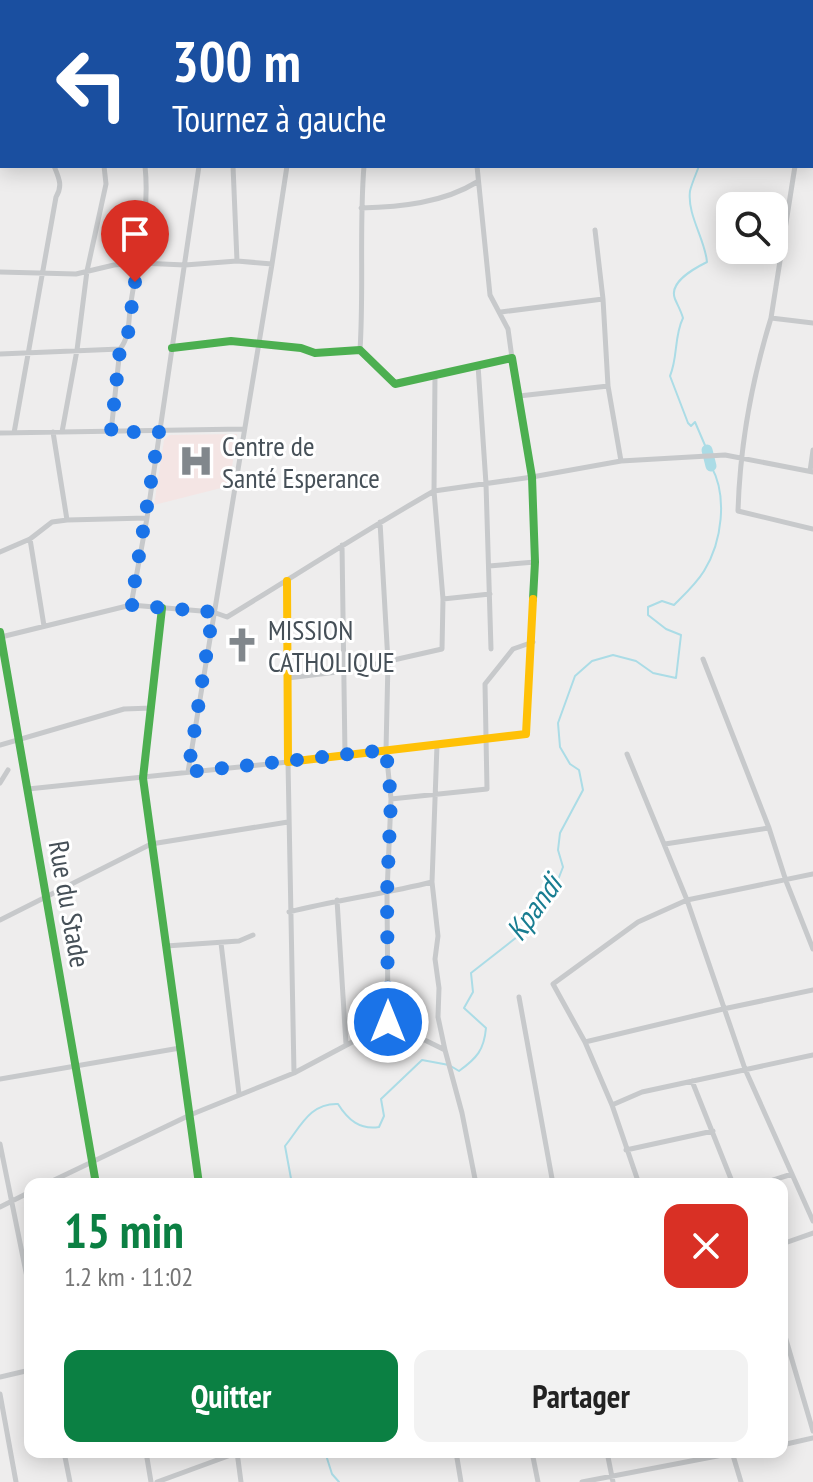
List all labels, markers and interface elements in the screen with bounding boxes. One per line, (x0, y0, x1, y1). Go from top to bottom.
text: 300 m (172, 25, 301, 97)
icon: left (40, 32, 144, 136)
text: Tournez à gauche (172, 95, 387, 142)
map controls (716, 192, 788, 264)
button: search (716, 192, 788, 264)
pin (101, 200, 169, 282)
icon: arrive (113, 212, 157, 256)
place label: Centre de Santé Esperance (222, 427, 380, 496)
hospital icon: Centre de Santé Esperance (177, 442, 215, 480)
place label: MISSION CATHOLIQUE (268, 611, 395, 680)
church icon: MISSION CATHOLIQUE (223, 626, 261, 664)
street label: Rue du Stade (41, 838, 99, 970)
water label: Kpandi (496, 864, 572, 948)
position arrow (346, 980, 430, 1064)
text: 15 min (64, 1199, 184, 1261)
button: close (664, 1204, 748, 1288)
text: 1.2 km · 11:02 (64, 1260, 193, 1293)
button: Quitter (64, 1350, 398, 1442)
button: Partager (414, 1350, 748, 1442)

